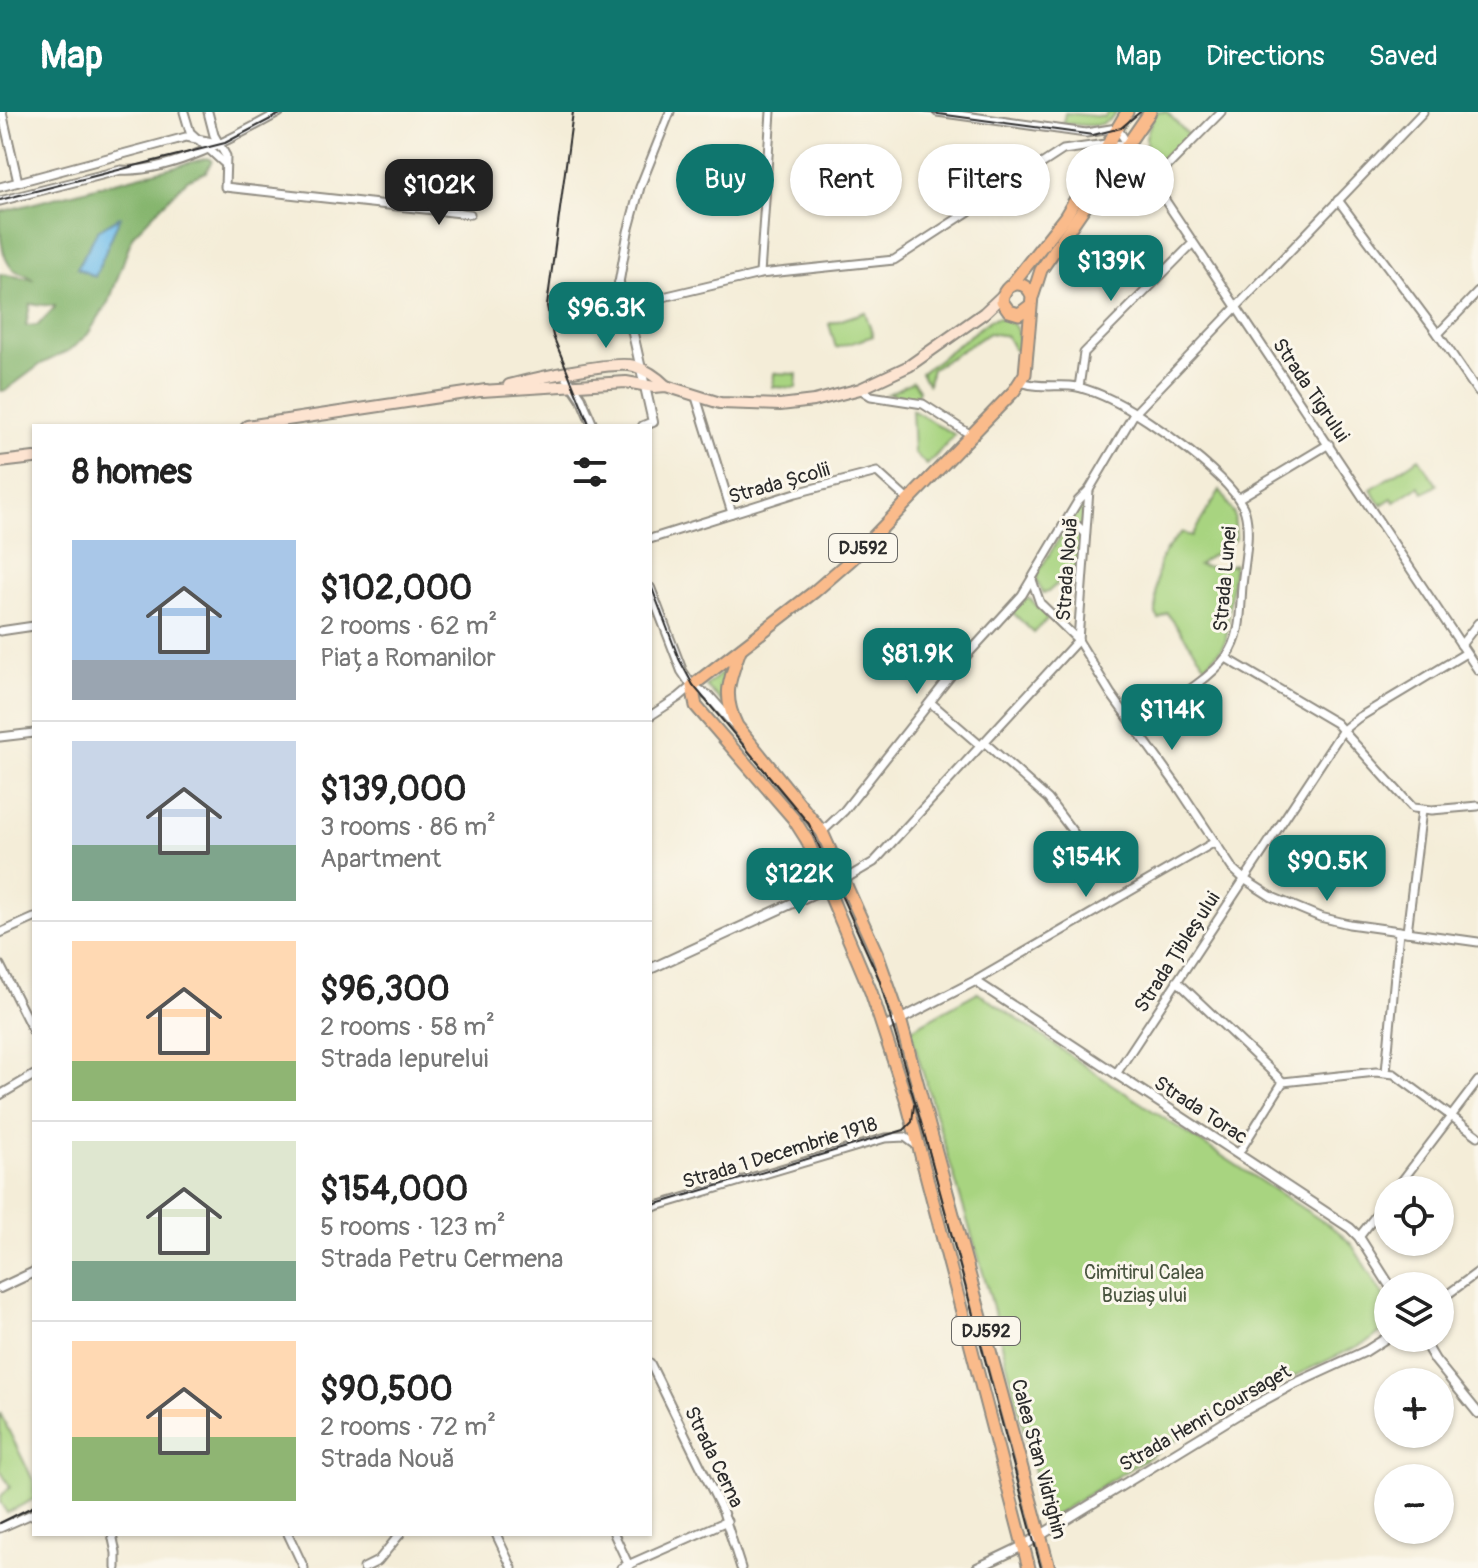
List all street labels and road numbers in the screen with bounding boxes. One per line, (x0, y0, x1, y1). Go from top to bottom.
street label: Strada Tigrului (1267, 333, 1355, 447)
street label: Strada Școlii (725, 457, 833, 509)
street label: Strada Nouă (1051, 516, 1083, 622)
street label: Strada Lunei (1208, 525, 1242, 633)
road number: DJ592 (829, 534, 897, 562)
street label: Strada Țibleșului (1129, 887, 1225, 1017)
street label: Strada Torac (1149, 1070, 1253, 1150)
street label: Strada 1 Decembrie 1918 (680, 1111, 880, 1195)
road number: DJ592 (952, 1317, 1020, 1345)
street label: Strada Henri Coursaget (1115, 1358, 1296, 1477)
street label: Calea Stan Vidrighin (1006, 1376, 1072, 1542)
street label: Strada Cerna (679, 1402, 749, 1512)

